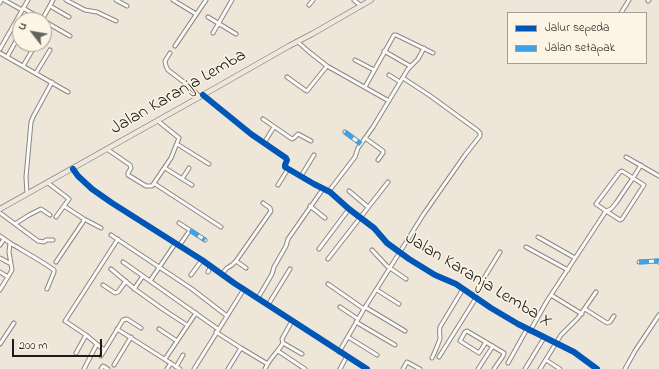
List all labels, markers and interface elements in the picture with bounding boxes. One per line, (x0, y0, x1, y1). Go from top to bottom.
north arrow (12, 12, 52, 52)
legend (507, 12, 647, 64)
text: U (14, 19, 31, 33)
text: Jalur sepeda (545, 19, 610, 37)
text: Jalan setapak (545, 39, 615, 57)
street label: Jalan Karanja Lemba (107, 45, 251, 141)
street label: Jalan Karanja Lemba X (400, 229, 556, 333)
scale bar (14, 331, 104, 357)
text: 200 m (19, 337, 48, 355)

